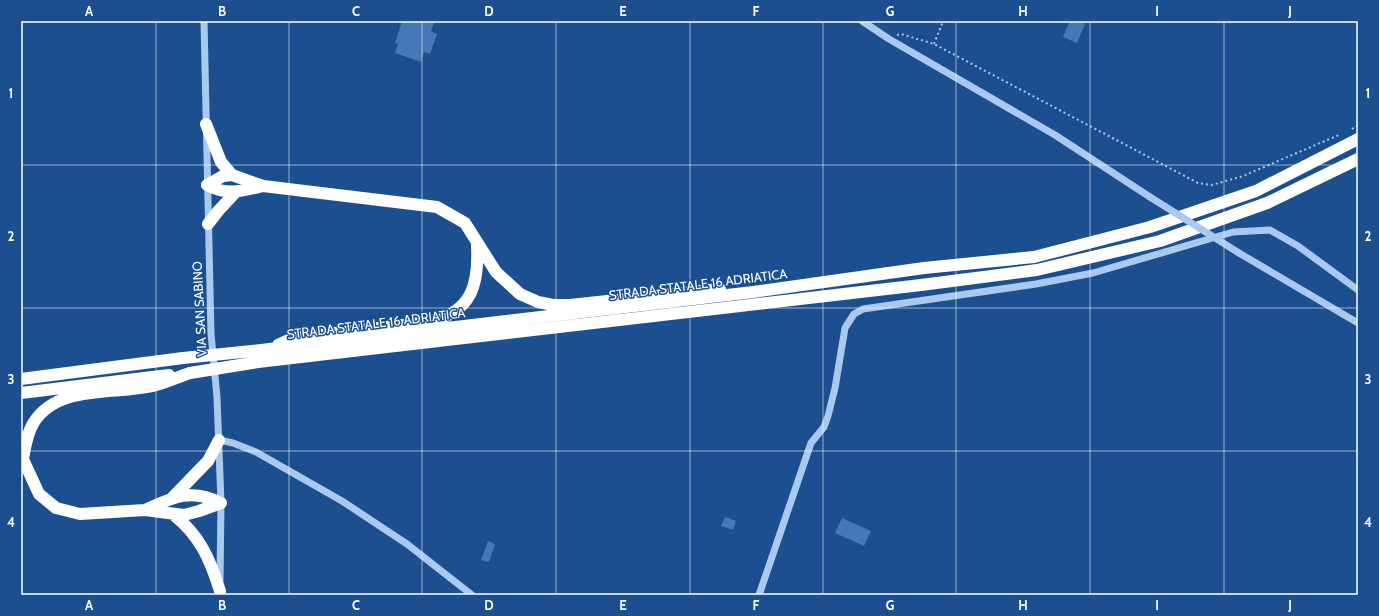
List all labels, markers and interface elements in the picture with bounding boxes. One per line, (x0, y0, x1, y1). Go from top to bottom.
text: A (85, 3, 94, 19)
text: B (218, 3, 226, 19)
text: C (352, 3, 360, 19)
text: D (484, 3, 494, 19)
text: E (619, 3, 627, 19)
text: F (753, 3, 760, 19)
text: G (886, 3, 895, 19)
text: H (1018, 3, 1028, 19)
text: I (1155, 3, 1159, 19)
text: J (1287, 3, 1292, 19)
text: 1 (9, 85, 13, 101)
text: 1 (1366, 85, 1370, 101)
text: 2 (8, 228, 15, 244)
text: 2 (1365, 228, 1372, 244)
street label: VIA SAN SABINO (189, 261, 209, 357)
street label: STRADA STATALE 16 ADRIATICA (608, 265, 788, 303)
street label: STRADA STATALE 16 ADRIATICA (286, 304, 466, 342)
text: 3 (7, 371, 15, 387)
text: 3 (1364, 371, 1372, 387)
text: 4 (7, 514, 15, 530)
text: 4 (1364, 514, 1372, 530)
text: A (85, 597, 94, 613)
text: B (218, 597, 226, 613)
text: C (352, 597, 360, 613)
text: D (484, 597, 494, 613)
text: E (619, 597, 627, 613)
text: F (753, 597, 760, 613)
text: G (886, 597, 895, 613)
text: H (1018, 597, 1028, 613)
text: I (1155, 597, 1159, 613)
text: J (1287, 597, 1292, 613)

